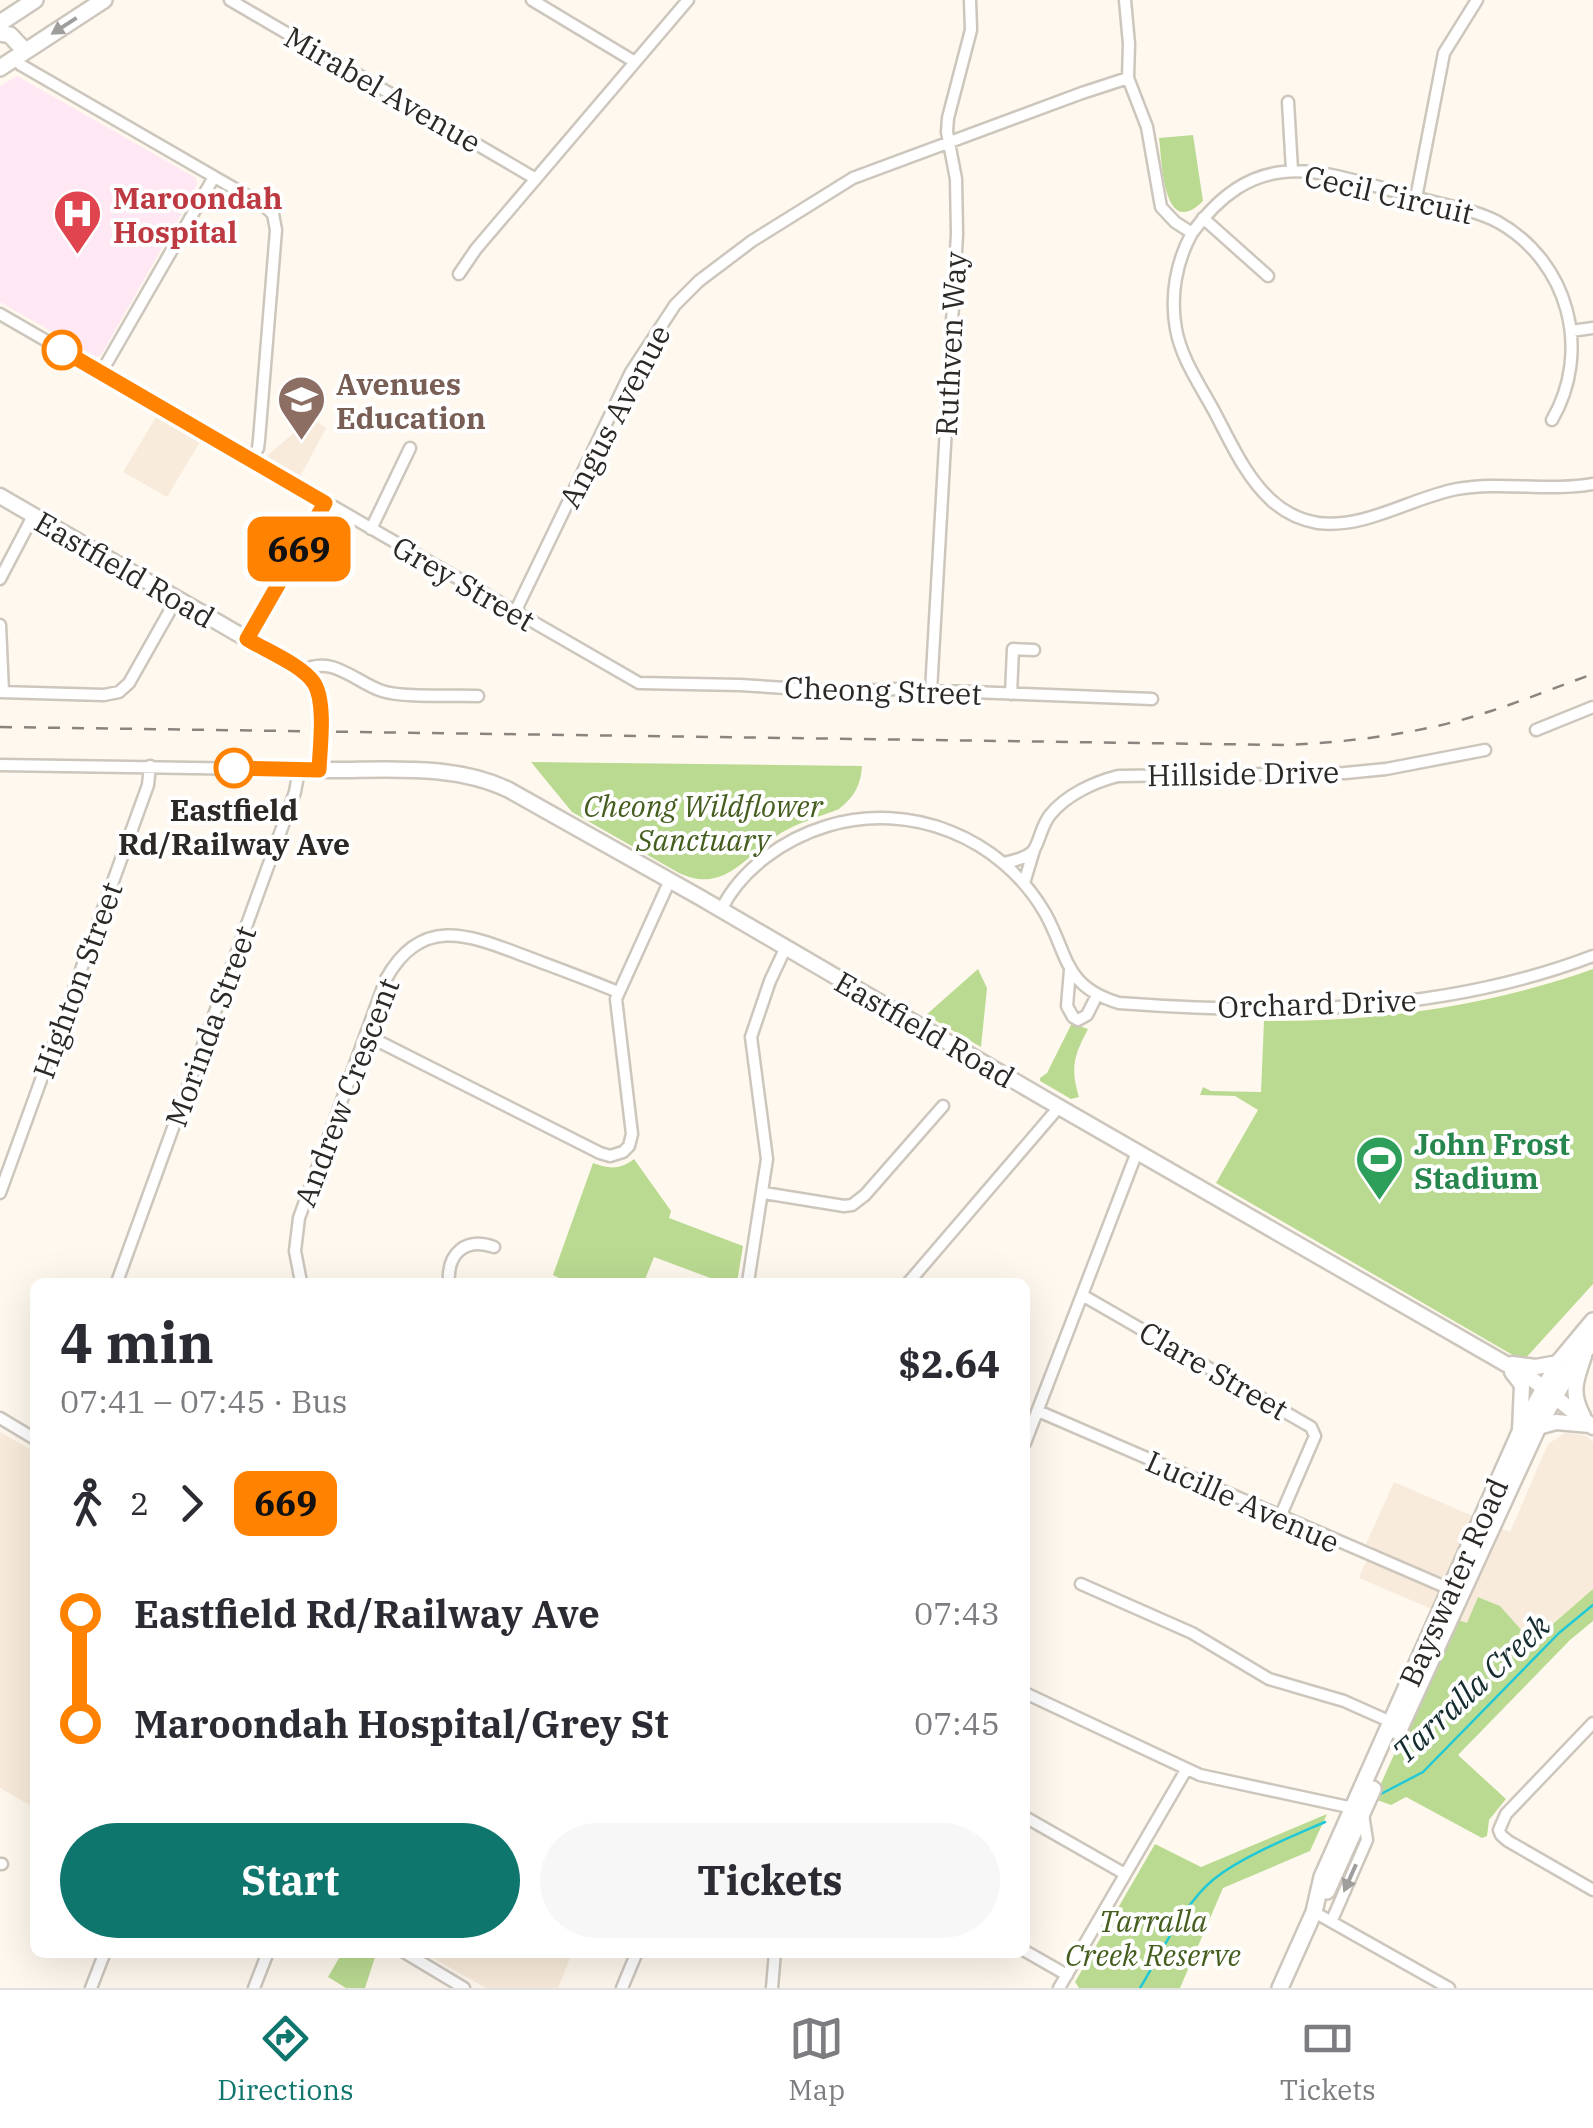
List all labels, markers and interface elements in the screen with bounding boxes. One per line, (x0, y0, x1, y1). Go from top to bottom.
one-way arrow (51, 16, 78, 34)
street label: Mirabel Avenue (278, 17, 488, 161)
street label: Cecil Circuit (1301, 156, 1477, 232)
place label: Maroondah Hospital (113, 178, 283, 251)
hospital icon: Maroondah Hospital (52, 188, 104, 256)
street label: Ruthven Way (926, 251, 974, 437)
street label: Angus Avenue (549, 318, 679, 514)
unlabelled marker (43, 331, 81, 369)
place label: Avenues Education (336, 364, 486, 437)
school or university icon: Avenues Education (275, 374, 327, 442)
street label: Eastfield Road (28, 502, 222, 636)
line badge: 669 (242, 516, 356, 582)
text: 669 (267, 526, 331, 572)
street label: Grey Street (386, 527, 542, 639)
street label: Cheong Street (783, 667, 983, 713)
marker: Eastfield Rd/Railway Ave (215, 749, 253, 787)
street label: Hillside Drive (1147, 752, 1339, 794)
park label: Cheong Wildflower Sanctuary (583, 786, 824, 859)
place label: Eastfield Rd/Railway Ave (118, 790, 350, 863)
street label: Highton Street (23, 877, 131, 1083)
street label: Morinda Street (156, 920, 264, 1132)
street label: Eastfield Road (828, 962, 1022, 1096)
street label: Andrew Crescent (284, 972, 408, 1212)
street label: Orchard Drive (1217, 980, 1417, 1026)
place label: John Frost Stadium (1414, 1124, 1570, 1197)
sports icon: John Frost Stadium (1353, 1134, 1405, 1202)
text: 4 min (60, 1307, 214, 1378)
street label: Clare Street (1133, 1312, 1295, 1428)
text: $2.64 (898, 1339, 1000, 1388)
text: 07:41 – 07:45 · Bus (60, 1380, 347, 1422)
street label: Lucille Avenue (1140, 1441, 1346, 1561)
street label: Bayswater Road (1390, 1472, 1516, 1692)
icon: walk (60, 1476, 115, 1531)
icon: forward (164, 1476, 219, 1531)
text: 669 (254, 1480, 317, 1526)
text: 2 (130, 1482, 149, 1524)
text: Eastfield Rd/Railway Ave (134, 1589, 600, 1638)
text: 07:43 (914, 1592, 1000, 1634)
water label: Tarralla Creek (1383, 1604, 1559, 1772)
text: Maroondah Hospital/Grey St (134, 1699, 669, 1748)
text: 07:45 (914, 1702, 1000, 1744)
button: Start (60, 1823, 520, 1938)
button: Tickets (540, 1823, 1000, 1938)
one-way arrow (1342, 1864, 1359, 1893)
park label: Tarralla Creek Reserve (1065, 1901, 1241, 1974)
tab: Directions (217, 2011, 354, 2108)
tab: Map (788, 2011, 845, 2108)
tab: Tickets (1280, 2011, 1376, 2108)

